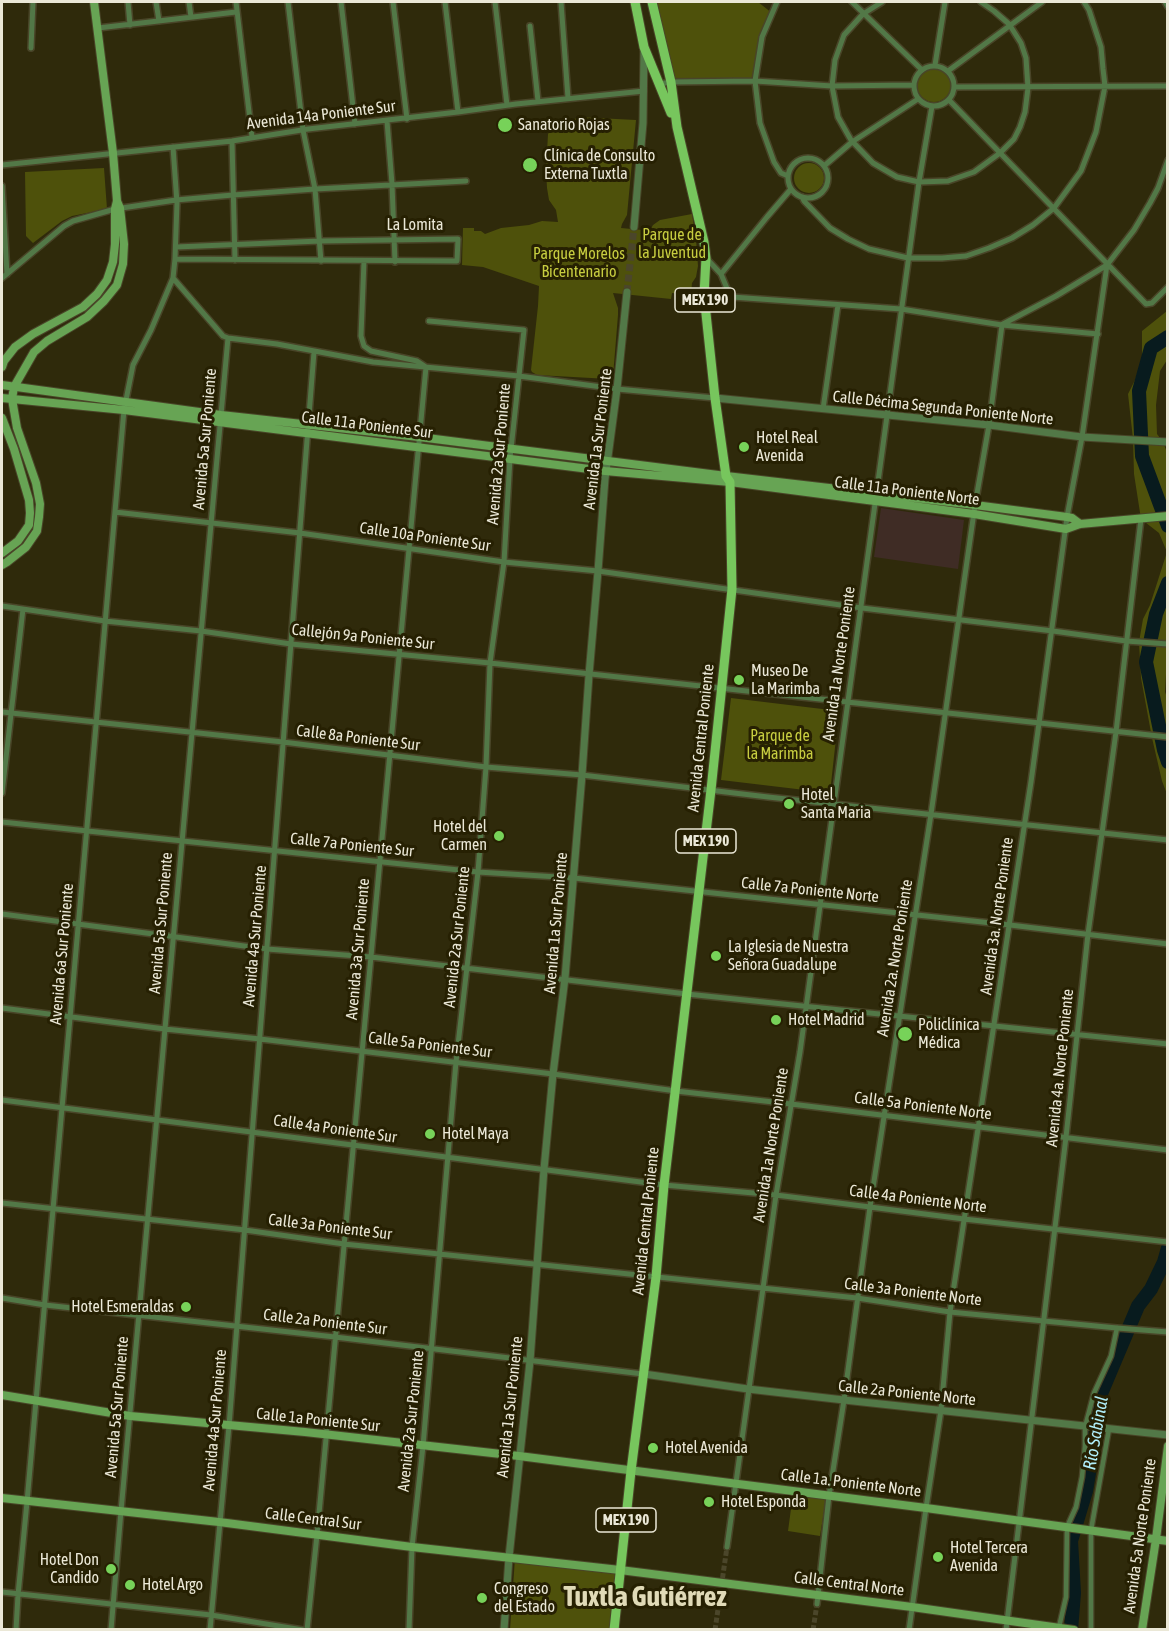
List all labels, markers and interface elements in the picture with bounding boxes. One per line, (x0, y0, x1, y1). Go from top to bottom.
street label: Avenida 14a Poniente Sur (246, 96, 396, 134)
place label: Sanatorio Rojas (518, 115, 610, 135)
marker: Sanatorio Rojas (496, 116, 514, 134)
place label: Clínica de Consulto Externa Tuxtla (544, 146, 655, 184)
marker: Clínica de Consulto Externa Tuxtla (521, 156, 539, 174)
street label: La Lomita (387, 215, 443, 235)
park label: Parque de la Juventud (638, 225, 706, 263)
park label: Parque Morelos Bicentenario (533, 244, 625, 282)
road number: MEX 190 (675, 288, 735, 312)
street label: Avenida 5a Sur Poniente (189, 367, 221, 511)
street label: Avenida 1a Sur Poniente (580, 367, 616, 511)
street label: Avenida 2a Sur Poniente (483, 382, 515, 526)
street label: Calle Décima Segunda Poniente Norte (832, 387, 1054, 429)
street label: Calle 11a Poniente Sur (300, 407, 434, 443)
place label: Hotel Real Avenida (756, 428, 818, 466)
marker: Hotel Real Avenida (737, 440, 751, 454)
street label: Calle 11a Poniente Norte (833, 473, 981, 509)
street label: Calle 10a Poniente Sur (358, 518, 492, 556)
street label: Avenida 1a Norte Poniente (819, 585, 859, 743)
street label: Callejón 9a Poniente Sur (291, 620, 435, 654)
place label: Museo De La Marimba (751, 661, 820, 699)
street label: Avenida Central Poniente (684, 663, 718, 813)
marker: Museo De La Marimba (732, 673, 746, 687)
street label: Calle 8a Poniente Sur (295, 721, 421, 755)
park label: Parque de la Marimba (747, 726, 813, 764)
place label: Hotel Santa Maria (801, 785, 871, 823)
marker: Hotel Santa Maria (782, 797, 796, 811)
place label: Hotel del Carmen (433, 817, 487, 855)
street label: Calle 7a Poniente Sur (289, 829, 415, 861)
marker: Hotel del Carmen (492, 829, 506, 843)
road number: MEX 190 (676, 829, 736, 853)
street label: Avenida 3a. Norte Poniente (976, 836, 1018, 996)
street label: Avenida 5a Sur Poniente (145, 851, 177, 995)
street label: Avenida 1a Sur Poniente (540, 851, 572, 995)
street label: Avenida 4a Sur Poniente (239, 864, 271, 1008)
street label: Avenida 2a Sur Poniente (440, 865, 474, 1009)
street label: Calle 7a Poniente Norte (740, 873, 880, 907)
street label: Avenida 3a Sur Poniente (342, 877, 374, 1021)
street label: Avenida 2a. Norte Poniente (873, 878, 917, 1038)
street label: Avenida 6a Sur Poniente (46, 882, 78, 1026)
place label: La Iglesia de Nuestra Señora Guadalupe (728, 937, 849, 975)
marker: La Iglesia de Nuestra Señora Guadalupe (709, 949, 723, 963)
street label: Avenida 4a. Norte Poniente (1042, 988, 1078, 1148)
place label: Hotel Madrid (788, 1010, 865, 1030)
marker: Hotel Madrid (769, 1013, 783, 1027)
place label: Policlínica Médica (918, 1015, 980, 1053)
marker: Policlínica Médica (896, 1025, 914, 1043)
street label: Calle 5a Poniente Sur (367, 1028, 493, 1062)
street label: Avenida 1a Norte Poniente (749, 1066, 793, 1224)
street label: Calle 5a Poniente Norte (853, 1088, 993, 1124)
street label: Calle 4a Poniente Sur (272, 1111, 398, 1147)
place label: Hotel Maya (442, 1124, 509, 1144)
marker: Hotel Maya (423, 1127, 437, 1141)
street label: Avenida Central Poniente (629, 1146, 663, 1296)
street label: Calle 4a Poniente Norte (848, 1181, 988, 1217)
street label: Calle 3a Poniente Sur (267, 1210, 393, 1244)
street label: Calle 3a Poniente Norte (843, 1274, 983, 1310)
place label: Hotel Esmeraldas (71, 1297, 174, 1317)
marker: Hotel Esmeraldas (179, 1300, 193, 1314)
street label: Calle 2a Poniente Sur (262, 1305, 388, 1339)
street label: Avenida 5a Sur Poniente (101, 1335, 133, 1479)
street label: Avenida 1a Sur Poniente (493, 1335, 527, 1479)
street label: Avenida 4a Sur Poniente (199, 1348, 231, 1492)
street label: Avenida 2a Sur Poniente (394, 1349, 428, 1493)
street label: Calle 2a Poniente Norte (837, 1376, 977, 1410)
water label: Río Sabinal (1079, 1394, 1113, 1472)
street label: Calle 1a Poniente Sur (255, 1404, 381, 1436)
place label: Hotel Avenida (665, 1438, 748, 1458)
marker: Hotel Avenida (646, 1441, 660, 1455)
street label: Avenida 5a Norte Poniente (1120, 1457, 1160, 1615)
street label: Calle 1a. Poniente Norte (780, 1465, 922, 1501)
place label: Hotel Esponda (721, 1492, 806, 1512)
marker: Hotel Esponda (702, 1495, 716, 1509)
street label: Calle Central Sur (264, 1504, 362, 1534)
road number: MEX 190 (596, 1508, 656, 1532)
place label: Hotel Tercera Avenida (950, 1538, 1028, 1576)
place label: Hotel Don Candido (40, 1550, 99, 1588)
marker: Hotel Tercera Avenida (931, 1550, 945, 1564)
marker: Hotel Don Candido (104, 1562, 118, 1576)
street label: Calle Central Norte (793, 1568, 905, 1600)
place label: Hotel Argo (142, 1575, 203, 1595)
marker: Hotel Argo (123, 1578, 137, 1592)
place label: Congreso del Estado (494, 1579, 555, 1617)
district label: Tuxtla Gutiérrez (564, 1580, 726, 1614)
marker: Congreso del Estado (475, 1591, 489, 1605)

